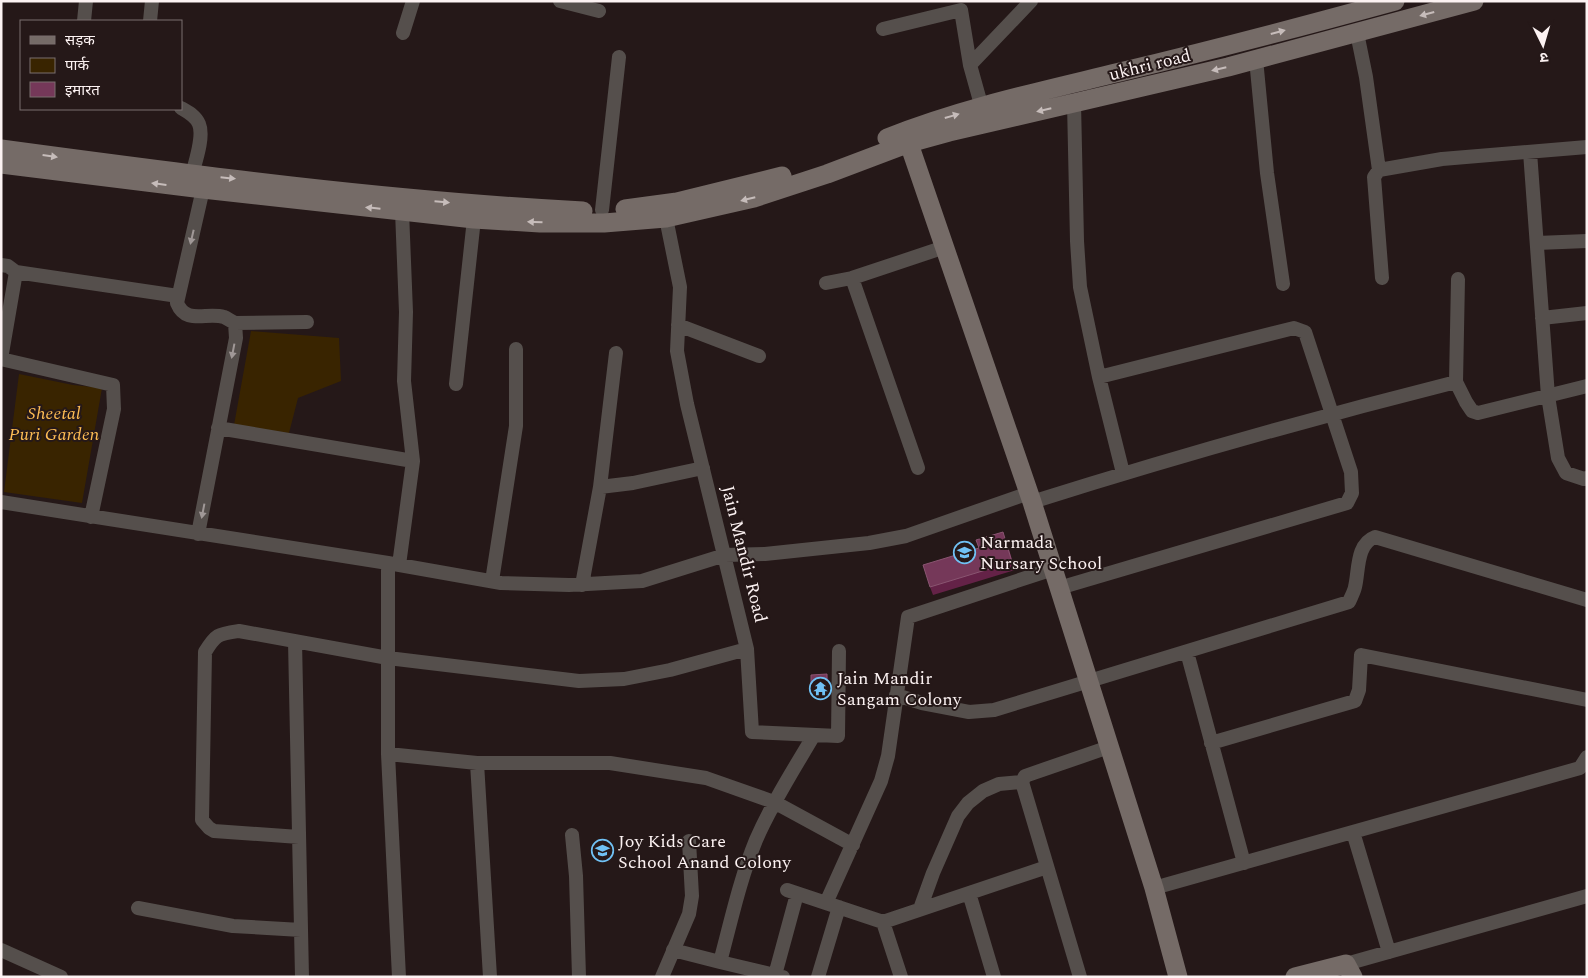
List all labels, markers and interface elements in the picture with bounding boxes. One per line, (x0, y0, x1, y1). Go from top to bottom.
one-way arrow (1420, 10, 1435, 18)
legend (20, 20, 182, 110)
north arrow (1518, 20, 1568, 70)
one-way arrow (1271, 28, 1286, 36)
text: सड़क (65, 29, 95, 52)
street label: ukhri road (1106, 42, 1194, 88)
text: उ (1538, 47, 1549, 68)
text: पार्क (65, 54, 89, 77)
one-way arrow (1212, 65, 1227, 73)
text: इमारत (65, 79, 100, 102)
one-way arrow (1037, 106, 1052, 114)
one-way arrow (944, 112, 959, 120)
one-way arrow (42, 152, 58, 160)
one-way arrow (221, 174, 237, 182)
one-way arrow (151, 180, 167, 188)
one-way arrow (740, 195, 755, 203)
one-way arrow (434, 198, 450, 206)
one-way arrow (365, 204, 381, 212)
one-way arrow (527, 218, 543, 226)
one-way arrow (188, 229, 196, 244)
one-way arrow (229, 344, 237, 359)
park label: Sheetal Puri Garden (9, 400, 100, 448)
street label: Jain Mandir Road (714, 483, 774, 625)
one-way arrow (198, 503, 206, 519)
place label: Narmada Nursary School (980, 529, 1102, 577)
school or university icon: Narmada Nursary School (952, 540, 976, 564)
place label: Jain Mandir Sangam Colony (837, 665, 963, 713)
temple icon: Jain Mandir Sangam Colony (809, 676, 833, 700)
place label: Joy Kids Care School Anand Colony (618, 828, 792, 876)
school or university icon: Joy Kids Care School Anand Colony (590, 839, 614, 863)

